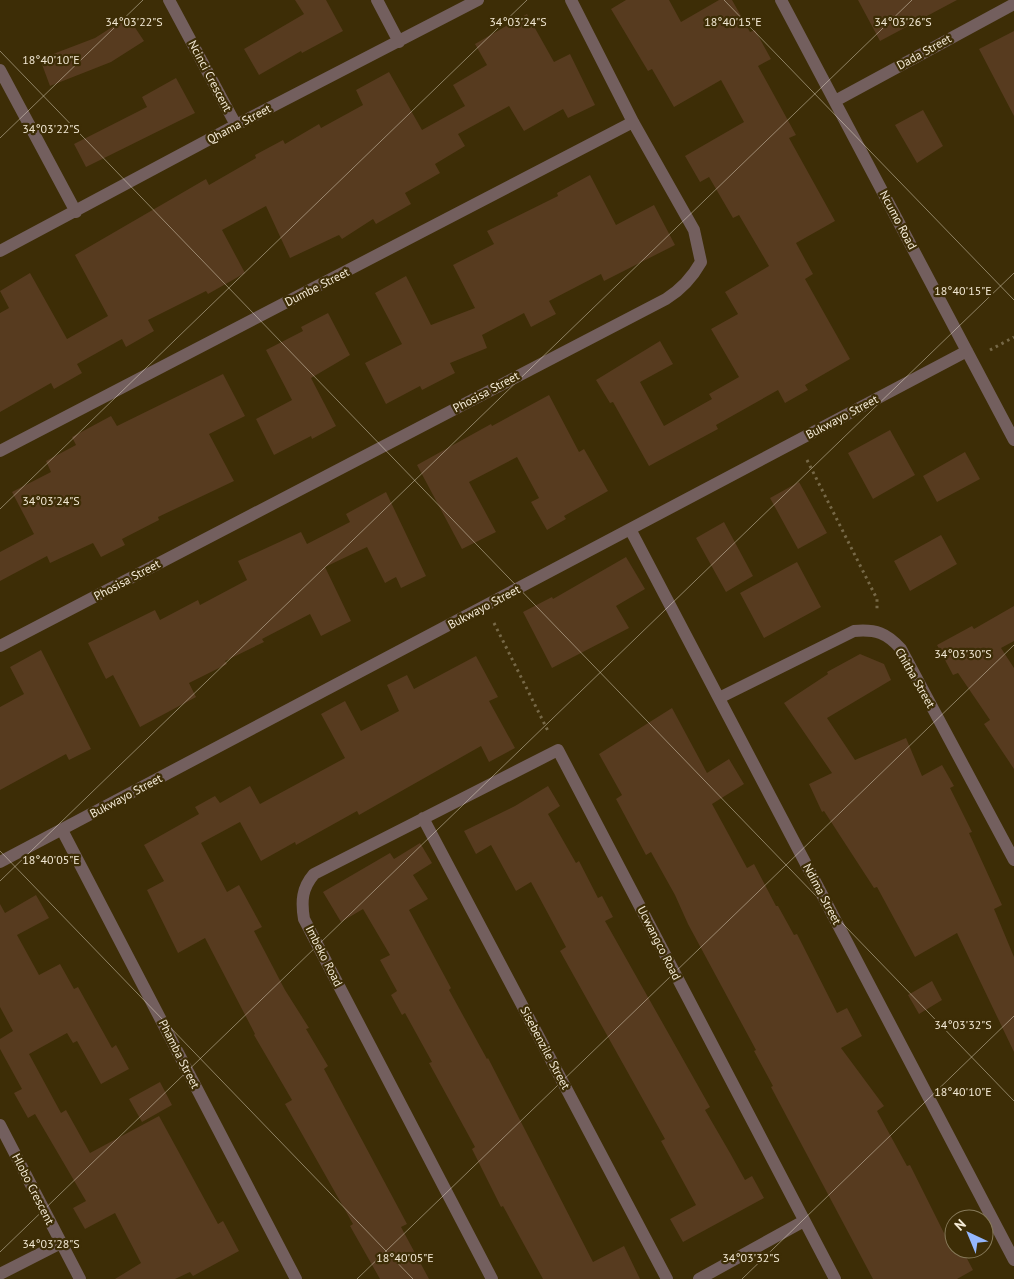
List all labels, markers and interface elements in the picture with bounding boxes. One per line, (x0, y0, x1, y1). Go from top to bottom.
text: 34°03'22"S (105, 14, 163, 29)
text: 34°03'24"S (489, 14, 547, 29)
text: 18°40'15"E (704, 14, 762, 29)
text: 34°03'26"S (874, 14, 932, 29)
street label: Dada Street (894, 30, 954, 73)
street label: Ncinci Crescent (185, 37, 236, 114)
text: 18°40'10"E (22, 52, 80, 67)
street label: Qhama Street (204, 100, 273, 147)
text: 34°03'22"S (22, 121, 80, 136)
street label: Ncumo Road (877, 188, 920, 252)
street label: Dumbe Street (282, 264, 352, 309)
text: 18°40'15"E (934, 283, 992, 298)
street label: Phosisa Street (450, 368, 521, 415)
street label: Bukwayo Street (803, 391, 880, 442)
text: 34°03'24"S (22, 493, 80, 508)
street label: Phosisa Street (91, 556, 162, 603)
street label: Bukwayo Street (445, 581, 522, 632)
street label: Chitha Street (892, 645, 939, 711)
text: 34°03'30"S (934, 646, 992, 661)
street label: Bukwayo Street (87, 770, 164, 821)
text: 18°40'05"E (22, 852, 80, 867)
street label: Ndima Street (800, 861, 845, 927)
street label: Ucwangco Road (634, 903, 685, 982)
street label: Imbeko Road (303, 923, 346, 989)
street label: Sisebenzile Street (517, 1004, 574, 1092)
street label: Phamba Street (156, 1017, 203, 1091)
text: 34°03'32"S (934, 1017, 992, 1032)
text: 18°40'10"E (934, 1084, 992, 1099)
street label: Hlobo Crescent (9, 1151, 58, 1227)
north arrow (944, 1209, 994, 1259)
text: N (950, 1215, 970, 1234)
text: 34°03'28"S (22, 1236, 80, 1251)
text: 18°40'05"E (376, 1250, 434, 1265)
text: 34°03'32"S (722, 1250, 780, 1265)

